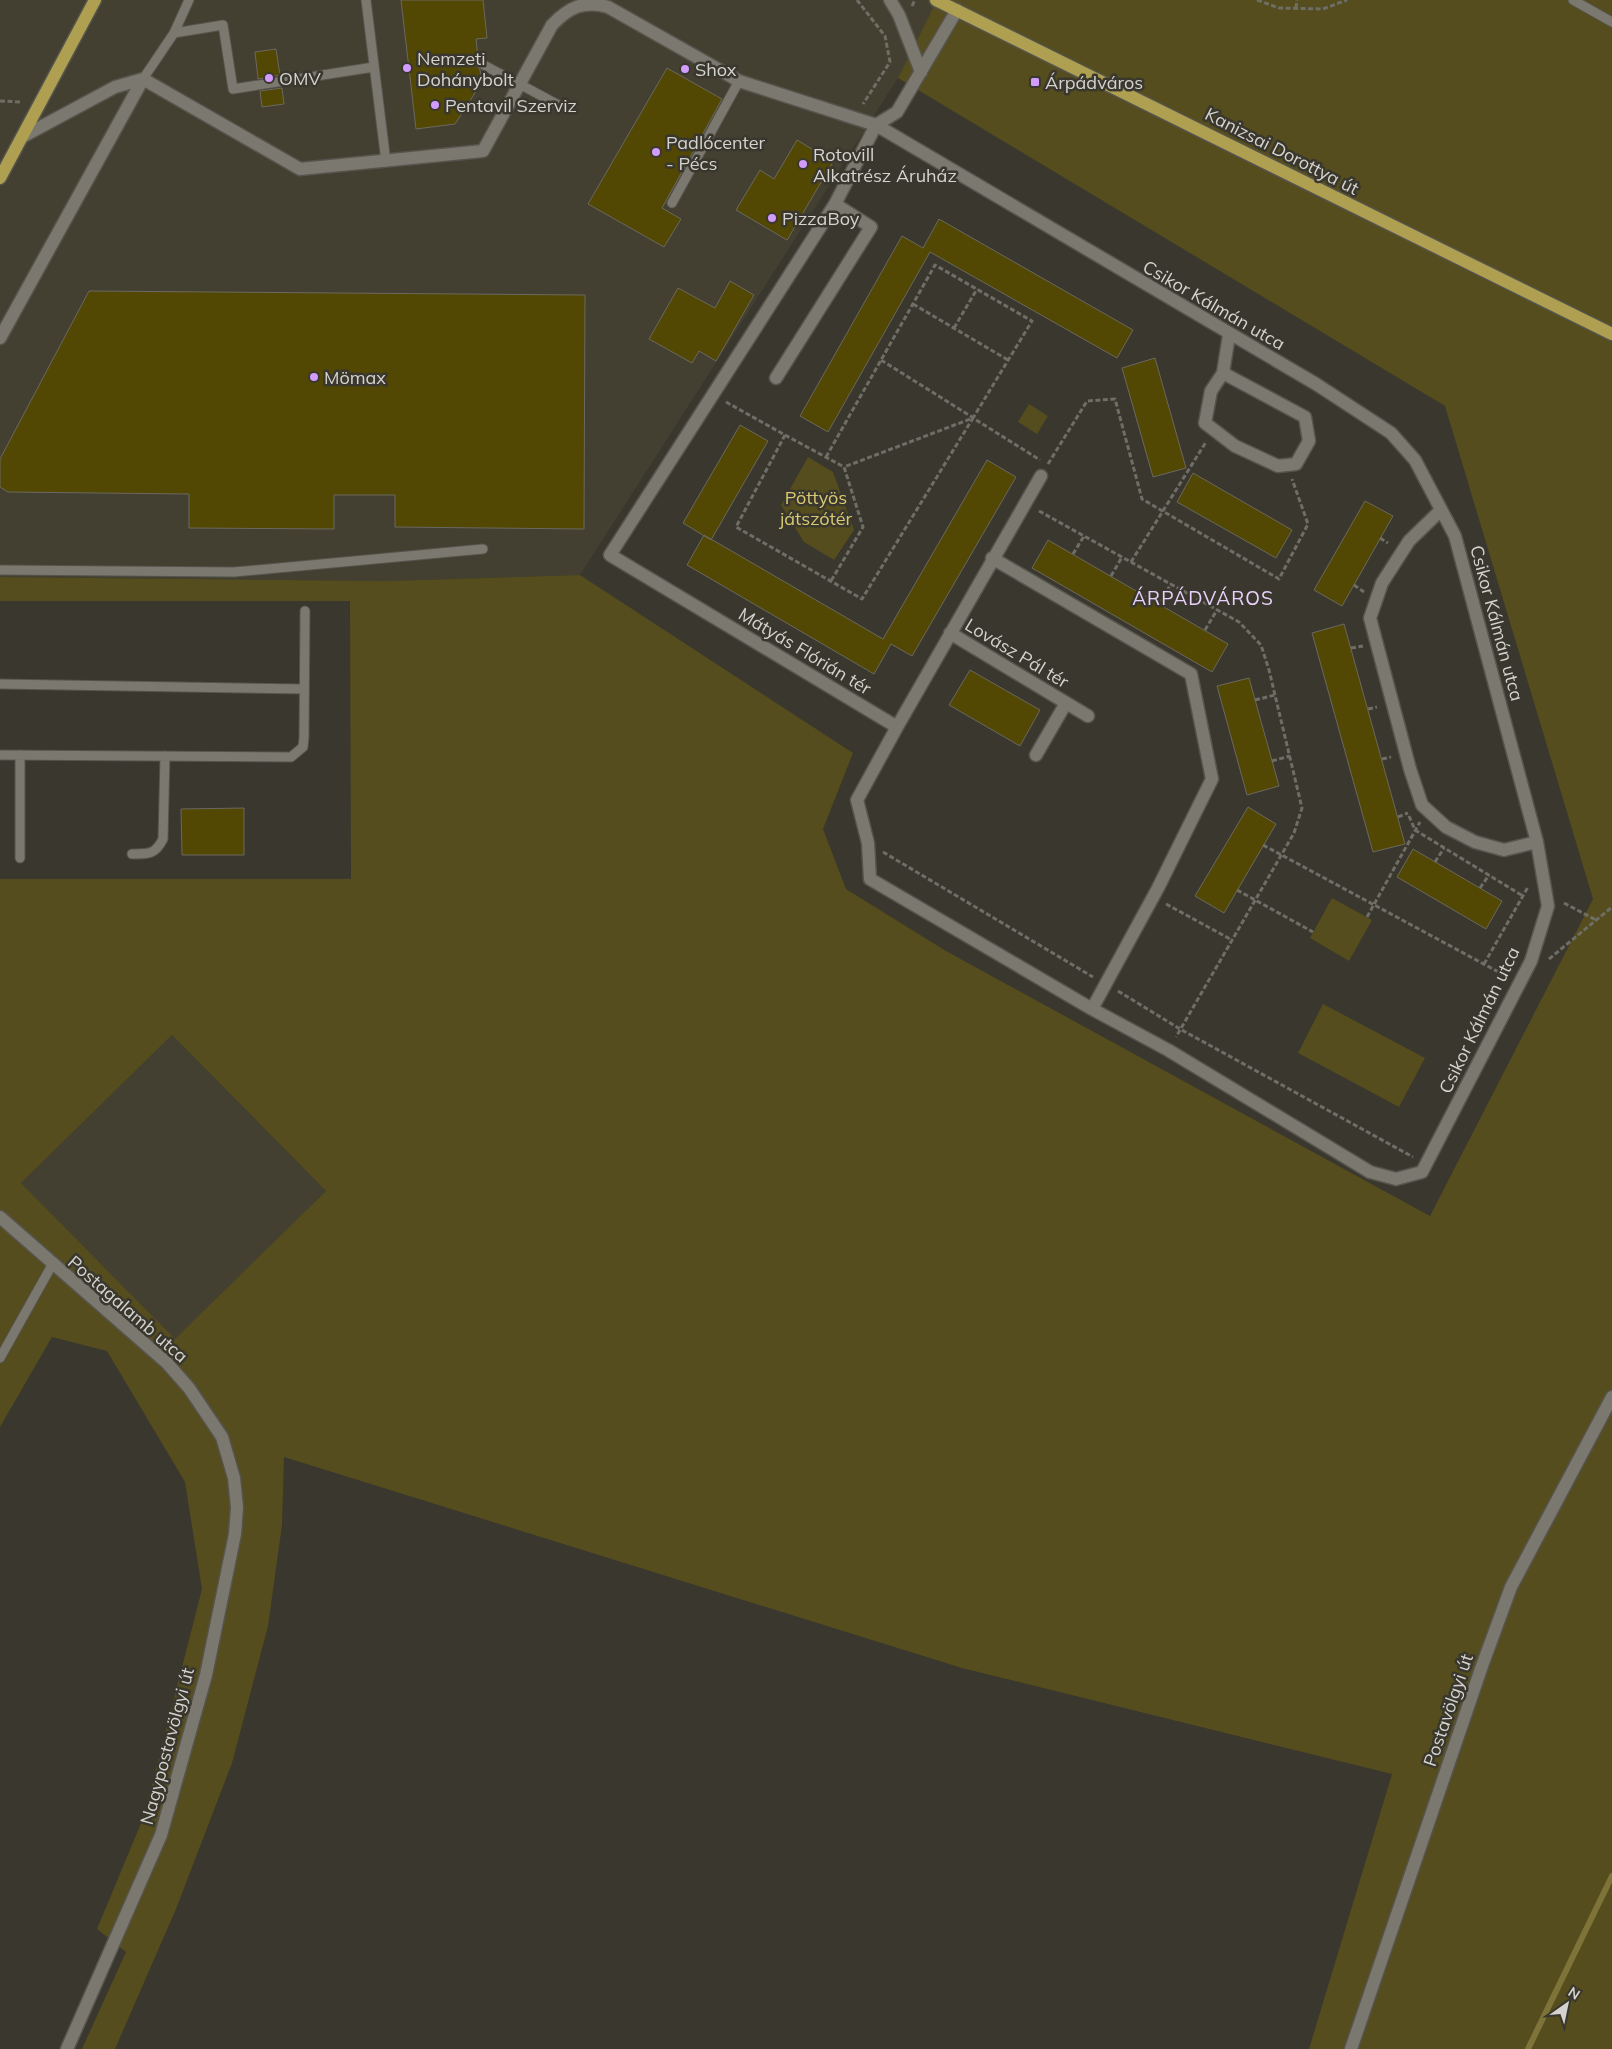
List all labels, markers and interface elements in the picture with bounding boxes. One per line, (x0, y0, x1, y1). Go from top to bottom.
place label: Nemzeti Dohánybolt (417, 47, 514, 91)
place label: Shox (695, 58, 737, 81)
marker: Nemzeti Dohánybolt (401, 62, 413, 74)
marker: Shox (679, 63, 691, 75)
place label: OMV (279, 67, 321, 90)
place label: Árpádváros (1045, 71, 1143, 94)
marker: OMV (263, 72, 275, 84)
marker: Árpádváros (1029, 76, 1041, 88)
place label: Pentavil Szerviz (445, 94, 577, 117)
marker: Pentavil Szerviz (429, 99, 441, 111)
street label: Kanizsai Dorottya út (1201, 102, 1363, 200)
place label: Padlócenter - Pécs (666, 131, 766, 175)
place label: Rotovill Alkatrész Áruház (813, 143, 957, 187)
marker: Padlócenter - Pécs (650, 146, 662, 158)
marker: Rotovill Alkatrész Áruház (797, 158, 809, 170)
place label: PizzaBoy (782, 207, 860, 230)
marker: PizzaBoy (766, 212, 778, 224)
street label: Csikor Kálmán utca (1139, 255, 1289, 355)
place label: Mömax (324, 366, 386, 389)
marker: Mömax (308, 371, 320, 383)
park label: Pöttyös játszótér (778, 486, 853, 530)
street label: Csikor Kálmán utca (1465, 543, 1529, 703)
district label: ÁRPÁDVÁROS (1132, 586, 1274, 610)
street label: Mátyás Flórián tér (734, 602, 876, 700)
street label: Lovász Pál tér (961, 613, 1074, 693)
street label: Csikor Kálmán utca (1433, 943, 1525, 1097)
street label: Postagalamb utca (63, 1251, 193, 1367)
street label: Postavölgyi út (1418, 1651, 1478, 1769)
street label: Nagypostavölgyi út (135, 1665, 199, 1827)
north arrow (1542, 1979, 1592, 2029)
text: N (1565, 1983, 1583, 2004)

